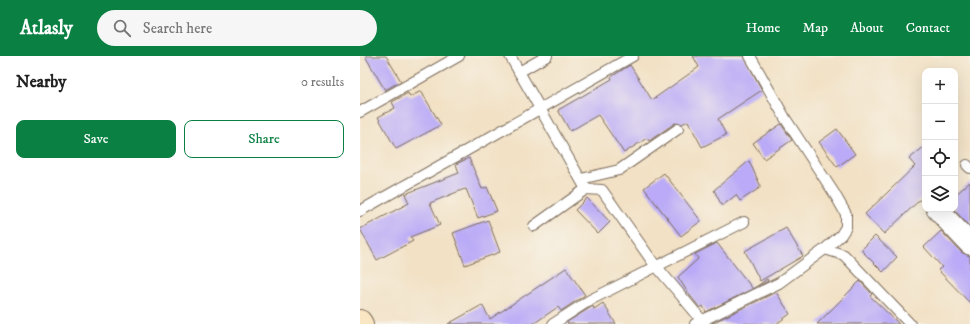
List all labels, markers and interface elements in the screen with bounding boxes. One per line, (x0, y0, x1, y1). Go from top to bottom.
search box (97, 10, 377, 46)
text: Atlasly (20, 17, 73, 40)
icon: search (111, 17, 133, 39)
text: Search here (143, 19, 212, 38)
text: Home (746, 19, 780, 37)
text: Map (802, 19, 828, 37)
text: About (850, 19, 884, 37)
text: Contact (906, 19, 950, 37)
map controls (922, 68, 958, 212)
button: + (922, 68, 958, 104)
text: Nearby (16, 71, 66, 93)
text: 0 results (301, 74, 344, 90)
button: − (922, 104, 958, 140)
button: Save (16, 120, 176, 158)
button: Share (184, 120, 344, 158)
button: locate (922, 140, 958, 176)
button: layers (922, 176, 958, 212)

